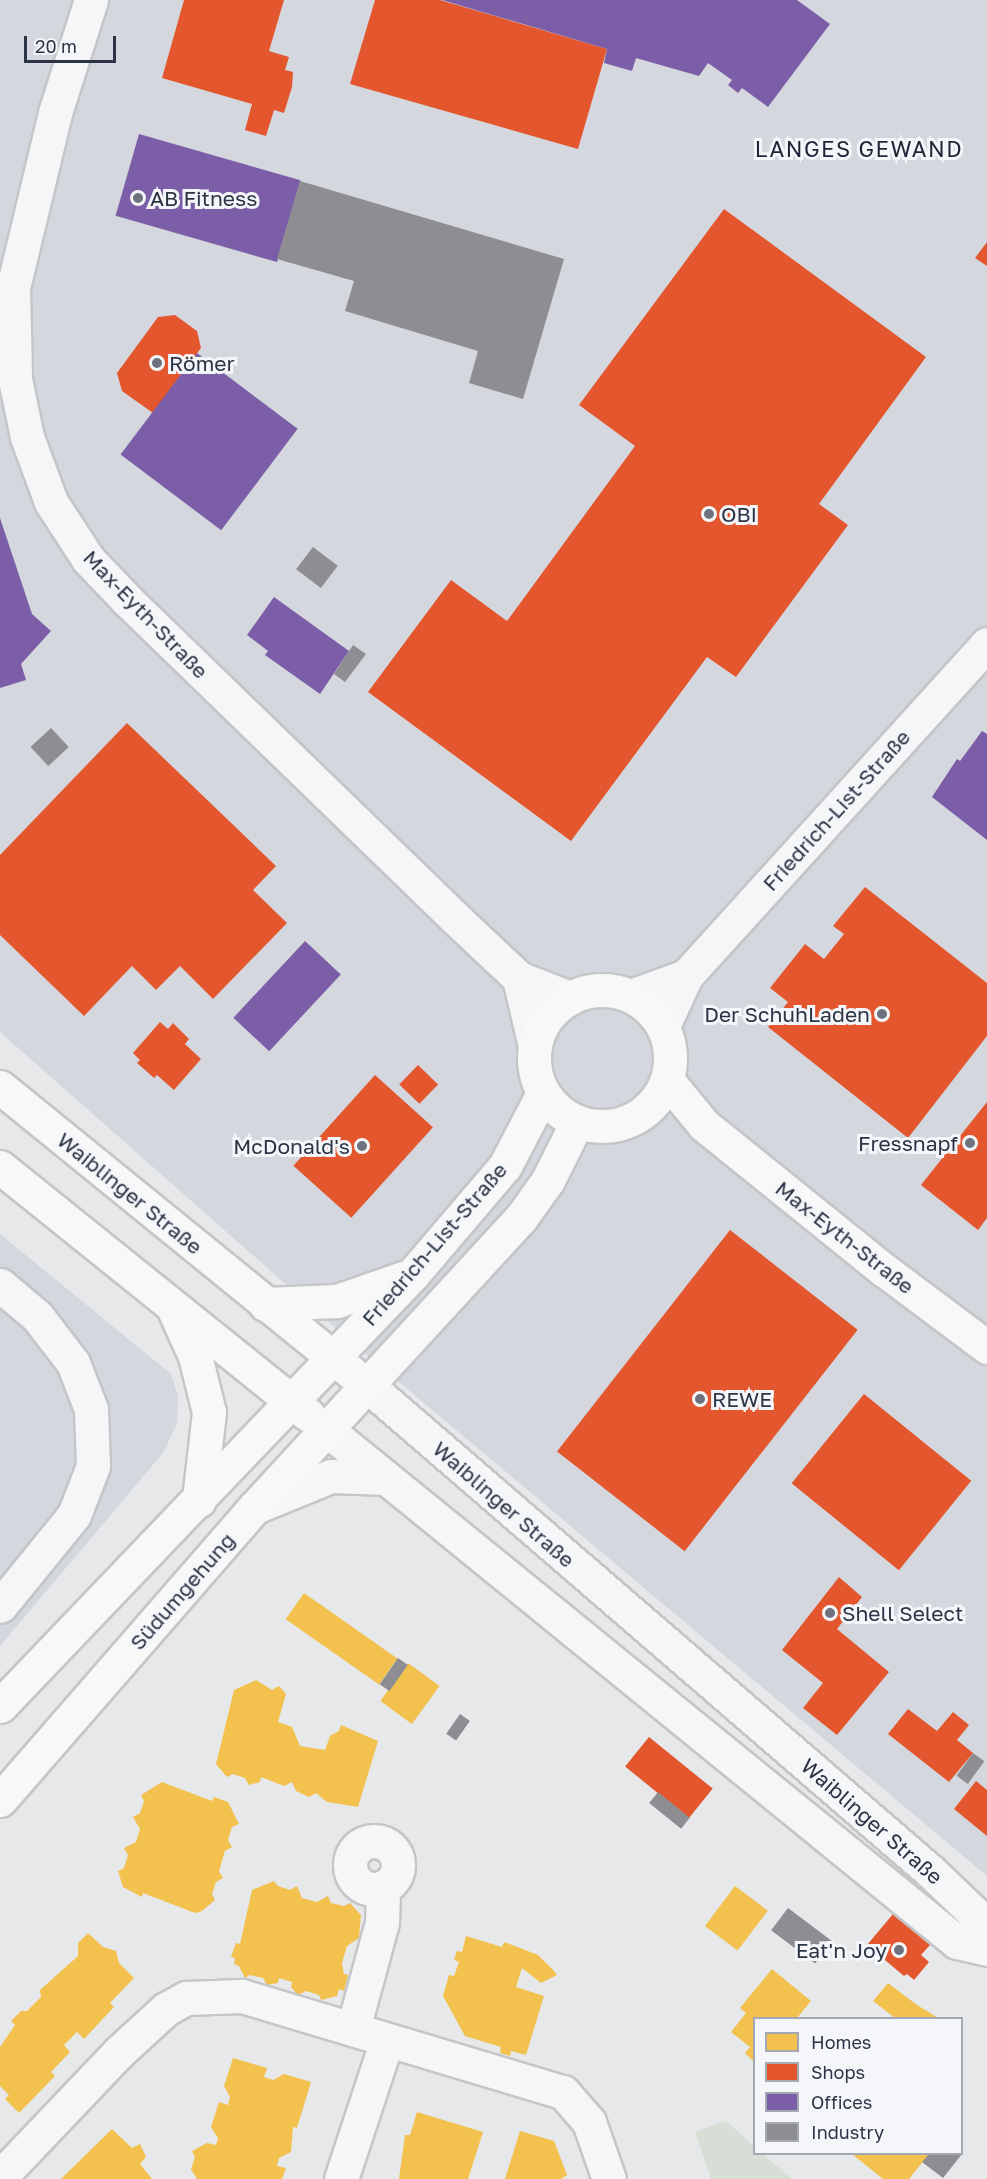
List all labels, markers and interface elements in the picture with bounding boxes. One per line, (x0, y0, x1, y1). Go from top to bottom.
scale bar (27, 24, 118, 62)
text: 20 m (35, 35, 77, 57)
district label: LANGES GEWAND (755, 136, 963, 162)
place label: AB Fitness (150, 185, 257, 211)
marker: AB Fitness (131, 191, 145, 205)
place label: Römer (169, 350, 235, 376)
marker: Römer (150, 356, 164, 370)
place label: OBI (721, 501, 757, 527)
marker: OBI (702, 507, 716, 521)
street label: Max-Eyth-Straße (78, 545, 214, 683)
street label: Friedrich-List-Straße (757, 724, 915, 896)
place label: Der SchuhLaden (704, 1001, 870, 1027)
marker: Der SchuhLaden (875, 1007, 889, 1021)
street label: Waiblinger Straße (52, 1127, 208, 1259)
place label: Fressnapf (858, 1130, 958, 1156)
place label: McDonald's (233, 1133, 350, 1159)
marker: Fressnapf (963, 1136, 977, 1150)
marker: McDonald's (355, 1139, 369, 1153)
street label: Friedrich-List-Straße (356, 1157, 512, 1331)
street label: Max-Eyth-Straße (771, 1175, 919, 1299)
place label: REWE (712, 1386, 772, 1412)
marker: REWE (693, 1392, 707, 1406)
street label: Waiblinger Straße (428, 1436, 580, 1572)
street label: Südumgehung (124, 1527, 240, 1655)
place label: Shell Select (842, 1600, 963, 1626)
marker: Shell Select (823, 1606, 837, 1620)
street label: Waiblinger Straße (796, 1753, 948, 1889)
place label: Eat'n Joy (796, 1937, 887, 1963)
marker: Eat'n Joy (892, 1943, 906, 1957)
legend (753, 2017, 963, 2155)
text: Homes (811, 2031, 871, 2053)
text: Shops (811, 2061, 865, 2083)
text: Offices (811, 2091, 872, 2113)
text: Industry (811, 2121, 884, 2143)

